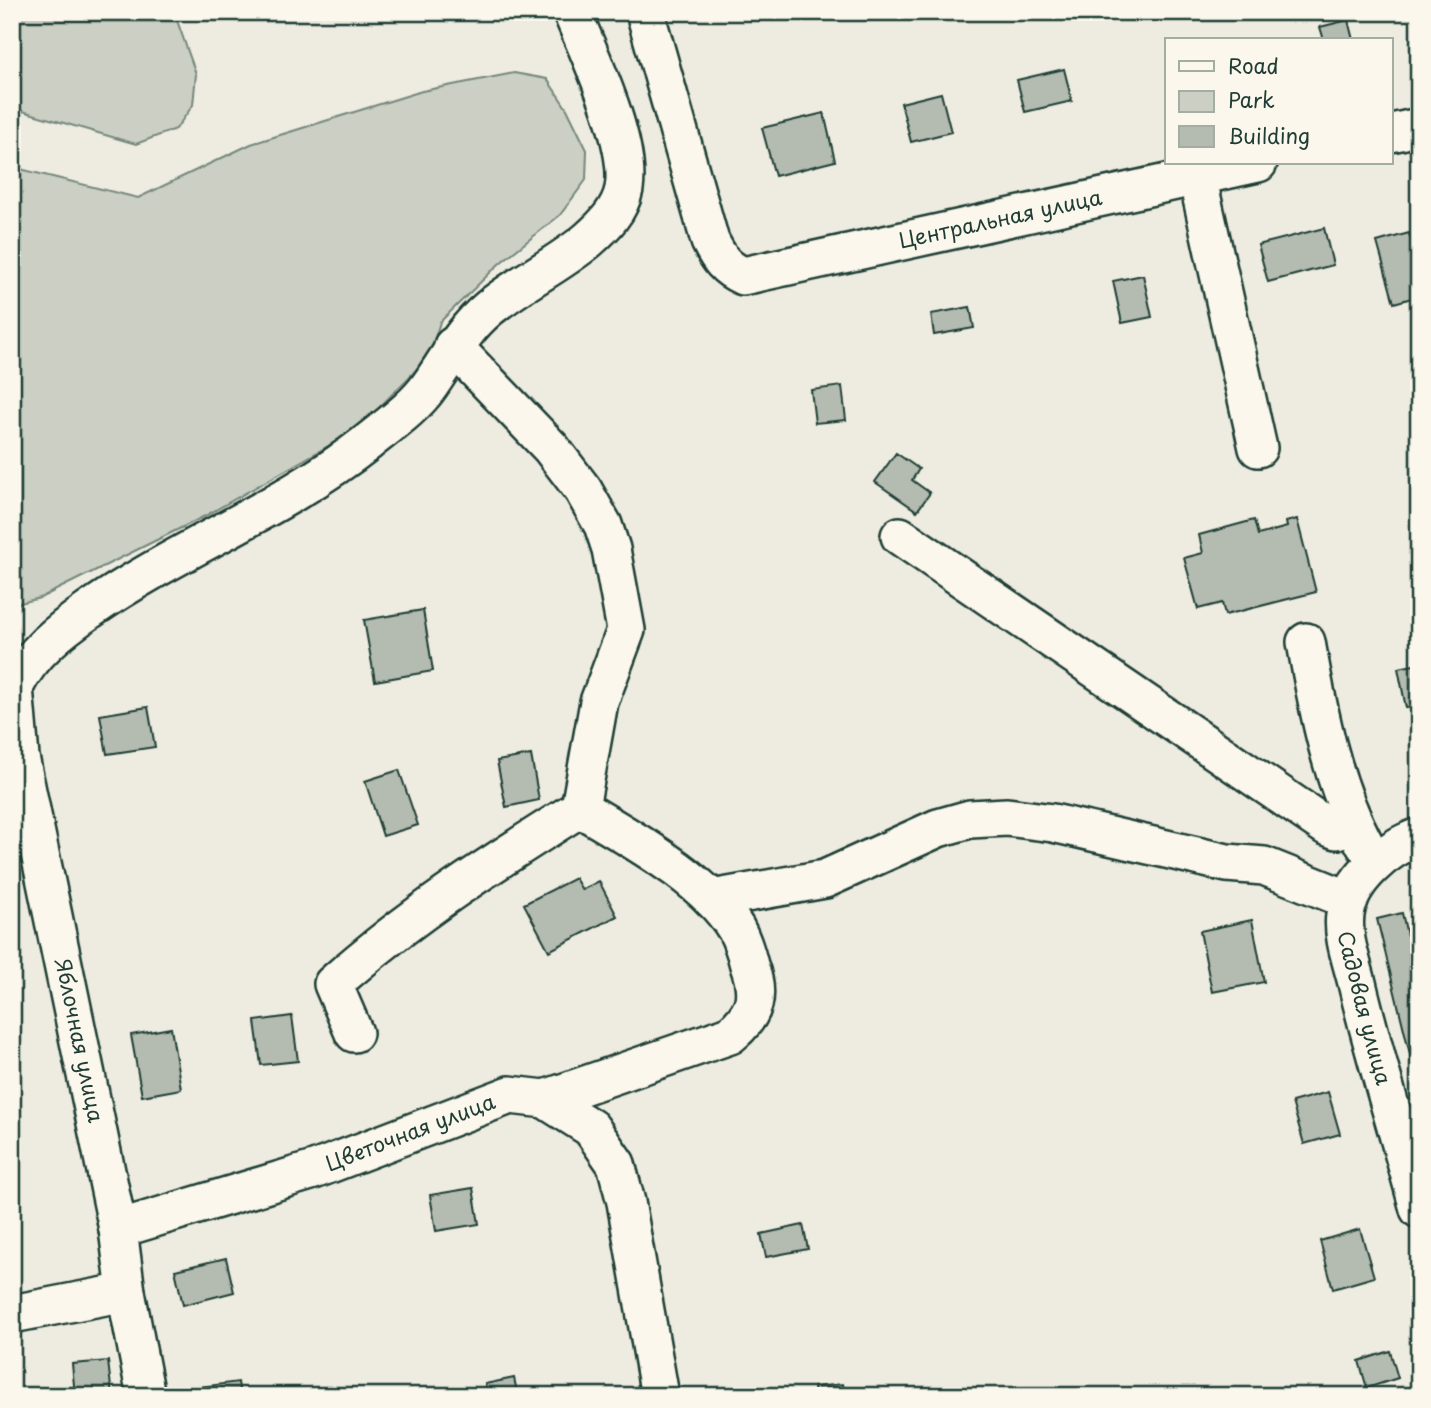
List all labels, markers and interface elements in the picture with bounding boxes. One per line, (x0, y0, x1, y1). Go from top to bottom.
legend (1165, 38, 1392, 164)
text: Road (1228, 49, 1279, 81)
text: Park (1228, 83, 1275, 115)
text: Building (1228, 119, 1310, 151)
street label: Центральная улица (895, 180, 1105, 255)
street label: Садовая улица (1331, 928, 1401, 1089)
street label: Яблочная улица (48, 955, 114, 1126)
street label: Цветочная улица (320, 1084, 500, 1178)

